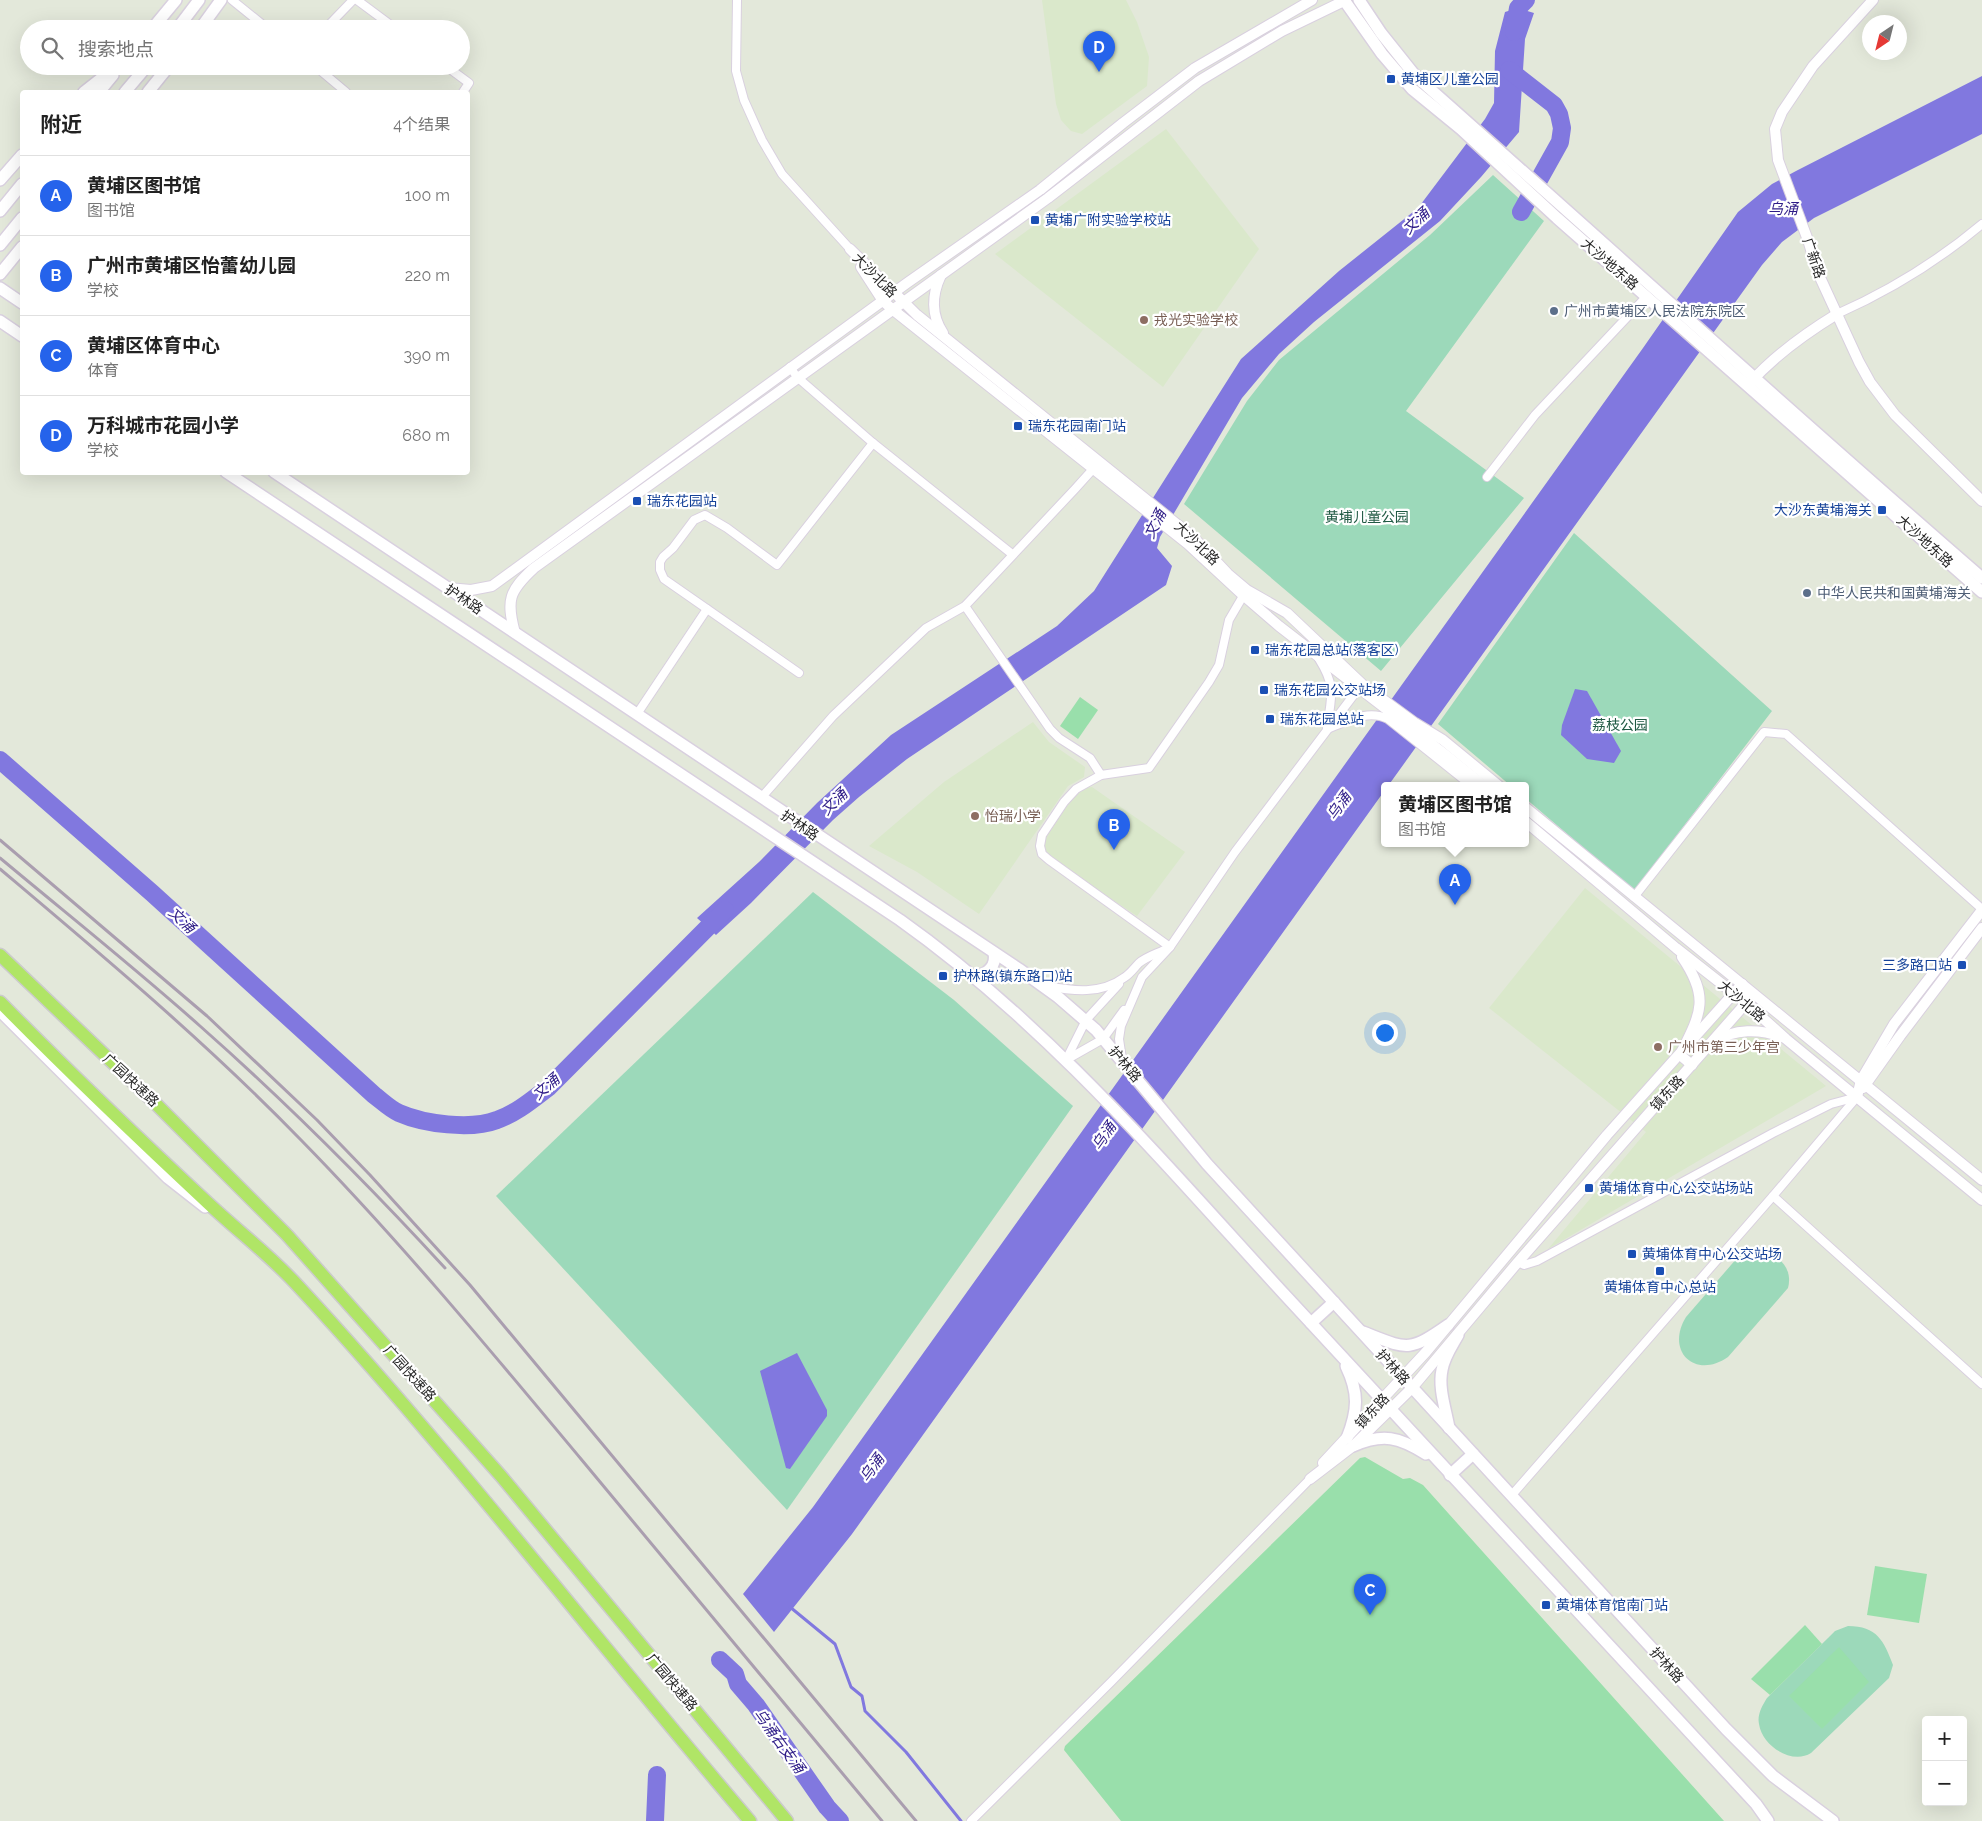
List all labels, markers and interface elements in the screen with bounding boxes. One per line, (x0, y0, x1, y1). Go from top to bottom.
north arrow (1862, 15, 1907, 60)
search box (20, 20, 470, 75)
pin: D (1083, 31, 1115, 72)
icon: search (38, 34, 66, 62)
text: 搜索地点 (78, 38, 154, 60)
place label: 黄埔区儿童公园 (1401, 71, 1499, 87)
marker: 黄埔区儿童公园 (1385, 73, 1397, 85)
text: 附近 (40, 112, 82, 137)
text: 4个结果 (393, 115, 450, 134)
text: 黄埔区图书馆 (87, 174, 201, 196)
text: A (51, 186, 61, 205)
text: 100 m (405, 186, 450, 205)
water label: 乌涌 (1768, 200, 1800, 218)
text: 图书馆 (87, 201, 135, 220)
water label: 文涌 (1399, 203, 1435, 238)
place label: 黄埔广附实验学校站 (1045, 212, 1171, 228)
marker: 黄埔广附实验学校站 (1029, 214, 1041, 226)
street label: 大沙地东路 (1578, 235, 1642, 293)
street label: 广新路 (1800, 236, 1828, 280)
street label: 大沙北路 (850, 250, 900, 300)
text: 广州市黄埔区怡蕾幼儿园 (87, 254, 296, 276)
text: B (51, 266, 61, 285)
text: 220 m (405, 266, 450, 285)
text: 学校 (87, 281, 119, 300)
place label: 广州市黄埔区人民法院东院区 (1564, 303, 1746, 319)
marker: 广州市黄埔区人民法院东院区 (1548, 305, 1560, 317)
place label: 戎光实验学校 (1154, 312, 1238, 328)
marker: 戎光实验学校 (1138, 314, 1150, 326)
text: 黄埔区体育中心 (87, 334, 220, 356)
text: C (51, 346, 61, 365)
text: 390 m (404, 346, 450, 365)
text: 体育 (87, 361, 119, 380)
text: 万科城市花园小学 (87, 414, 239, 436)
place label: 瑞东花园南门站 (1028, 418, 1126, 434)
marker: 瑞东花园南门站 (1012, 420, 1024, 432)
text: D (50, 426, 62, 445)
text: 680 m (402, 426, 450, 445)
text: 学校 (87, 441, 119, 460)
place label: 瑞东花园站 (647, 493, 717, 509)
marker: 瑞东花园站 (631, 495, 643, 507)
place label: 大沙东黄埔海关 (1774, 502, 1872, 518)
marker: 大沙东黄埔海关 (1876, 504, 1888, 516)
water label: 文涌 (1140, 505, 1171, 541)
park label: 黄埔儿童公园 (1325, 509, 1409, 525)
street label: 大沙地东路 (1894, 512, 1956, 570)
street label: 大沙北路 (1171, 518, 1223, 568)
street label: 护林路 (442, 581, 486, 617)
place label: 中华人民共和国黄埔海关 (1817, 585, 1971, 601)
marker: 中华人民共和国黄埔海关 (1801, 587, 1813, 599)
place label: 瑞东花园总站(落客区) (1265, 642, 1399, 658)
marker: 瑞东花园总站(落客区) (1249, 644, 1261, 656)
place label: 瑞东花园公交站场 (1274, 682, 1386, 698)
marker: 瑞东花园公交站场 (1258, 684, 1270, 696)
place label: 瑞东花园总站 (1280, 711, 1364, 727)
marker: 瑞东花园总站 (1264, 713, 1276, 725)
park label: 荔枝公园 (1592, 717, 1648, 733)
popup (1381, 782, 1529, 847)
water label: 文涌 (817, 784, 852, 819)
water label: 乌涌 (1323, 787, 1356, 823)
text: 黄埔区图书馆 (1398, 793, 1512, 815)
street label: 护林路 (778, 807, 822, 843)
place label: 怡瑞小学 (985, 808, 1041, 824)
pin: B (1098, 809, 1130, 850)
marker: 怡瑞小学 (969, 810, 981, 822)
text: 图书馆 (1398, 820, 1446, 839)
pin: A (1439, 864, 1471, 905)
water label: 文涌 (165, 903, 201, 938)
place label: 三多路口站 (1882, 957, 1952, 973)
marker: 三多路口站 (1956, 959, 1968, 971)
place label: 护林路(镇东路口)站 (953, 968, 1073, 984)
marker: 护林路(镇东路口)站 (937, 970, 949, 982)
street label: 大沙北路 (1715, 977, 1769, 1025)
your location (1372, 1020, 1398, 1046)
place label: 广州市第三少年宫 (1668, 1039, 1780, 1055)
marker: 广州市第三少年宫 (1652, 1041, 1664, 1053)
street label: 护林路 (1105, 1043, 1145, 1085)
street label: 广园快速路 (100, 1050, 162, 1110)
water label: 文涌 (529, 1069, 565, 1104)
street label: 镇东路 (1647, 1072, 1687, 1114)
water label: 乌涌 (1088, 1117, 1121, 1153)
place label: 黄埔体育中心公交站场站 (1599, 1180, 1753, 1196)
marker: 黄埔体育中心公交站场站 (1583, 1182, 1595, 1194)
place label: 黄埔体育中心公交站场 (1642, 1246, 1782, 1262)
marker: 黄埔体育中心公交站场 (1626, 1248, 1638, 1260)
marker: 黄埔体育中心总站 (1654, 1265, 1666, 1277)
place label: 黄埔体育中心总站 (1604, 1279, 1716, 1295)
street label: 广园快速路 (381, 1342, 439, 1404)
street label: 护林路 (1373, 1346, 1413, 1388)
street label: 镇东路 (1352, 1390, 1392, 1432)
water label: 乌涌 (856, 1449, 889, 1485)
pin: C (1354, 1574, 1386, 1615)
place label: 黄埔体育馆南门站 (1556, 1597, 1668, 1613)
marker: 黄埔体育馆南门站 (1540, 1599, 1552, 1611)
street label: 护林路 (1647, 1644, 1687, 1686)
street label: 广园快速路 (643, 1650, 701, 1714)
water label: 乌涌右支涌 (750, 1705, 809, 1778)
map controls (1922, 1716, 1967, 1806)
button: + (1922, 1716, 1967, 1761)
button: − (1922, 1761, 1967, 1806)

